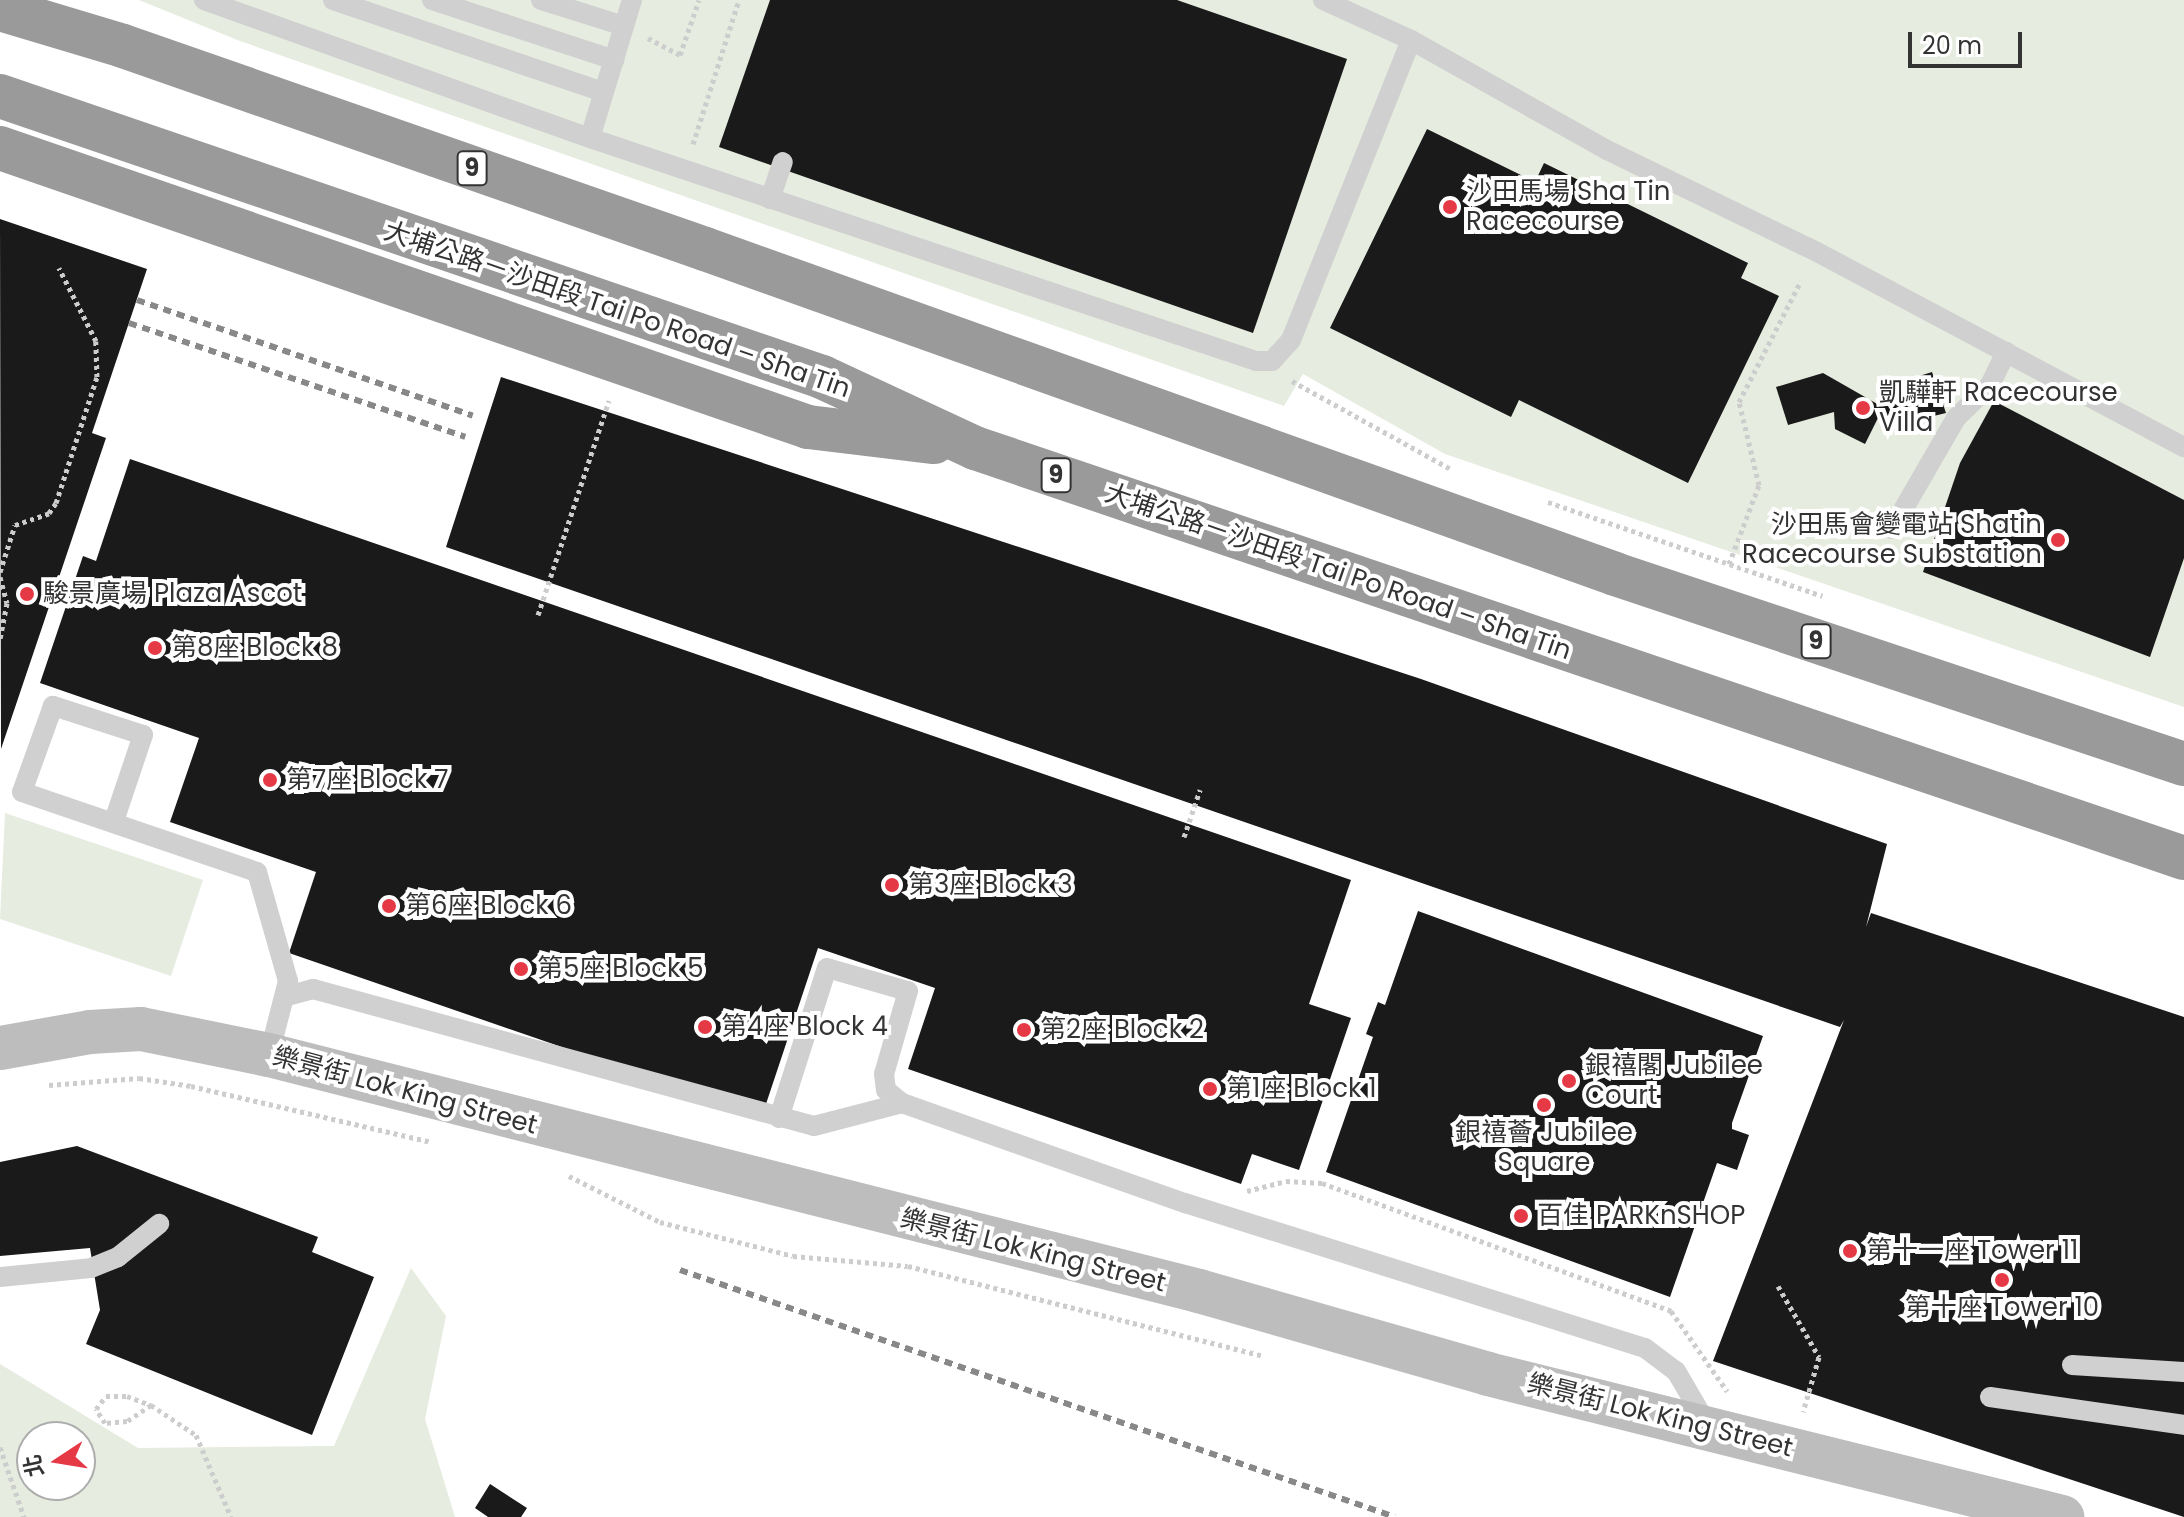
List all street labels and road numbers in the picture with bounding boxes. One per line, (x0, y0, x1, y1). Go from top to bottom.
road number: 9 (456, 148, 488, 188)
street label: 大埔公路－沙田段 Tai Po Road – Sha Tin (380, 215, 854, 405)
road number: 9 (1040, 455, 1072, 495)
street label: 大埔公路－沙田段 Tai Po Road – Sha Tin (1101, 477, 1575, 667)
road number: 9 (1800, 621, 1832, 661)
street label: 樂景街 Lok King Street (269, 1041, 541, 1141)
street label: 樂景街 Lok King Street (897, 1203, 1169, 1299)
street label: 樂景街 Lok King Street (1524, 1368, 1796, 1464)

